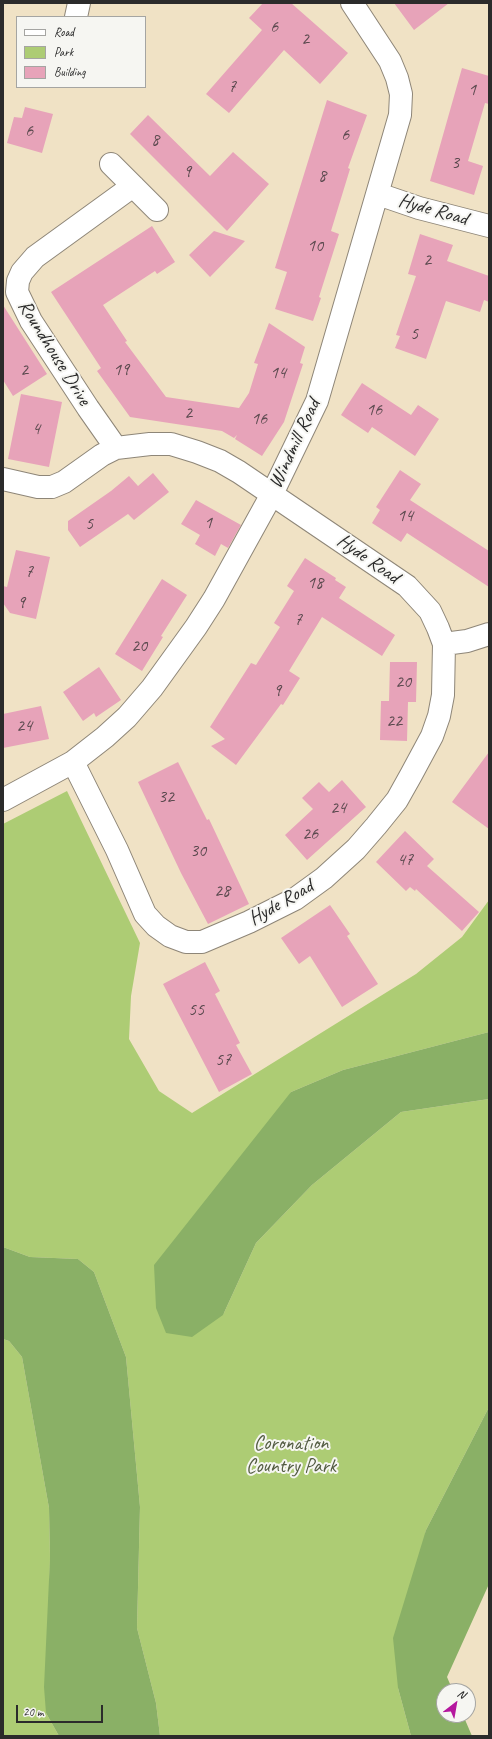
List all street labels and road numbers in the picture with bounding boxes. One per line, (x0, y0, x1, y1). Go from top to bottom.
street label: Hyde Road (396, 189, 470, 231)
street label: Roundhouse Drive (12, 296, 96, 410)
street label: Windmill Road (264, 396, 326, 492)
street label: Hyde Road (332, 529, 404, 589)
street label: Hyde Road (244, 875, 318, 931)

